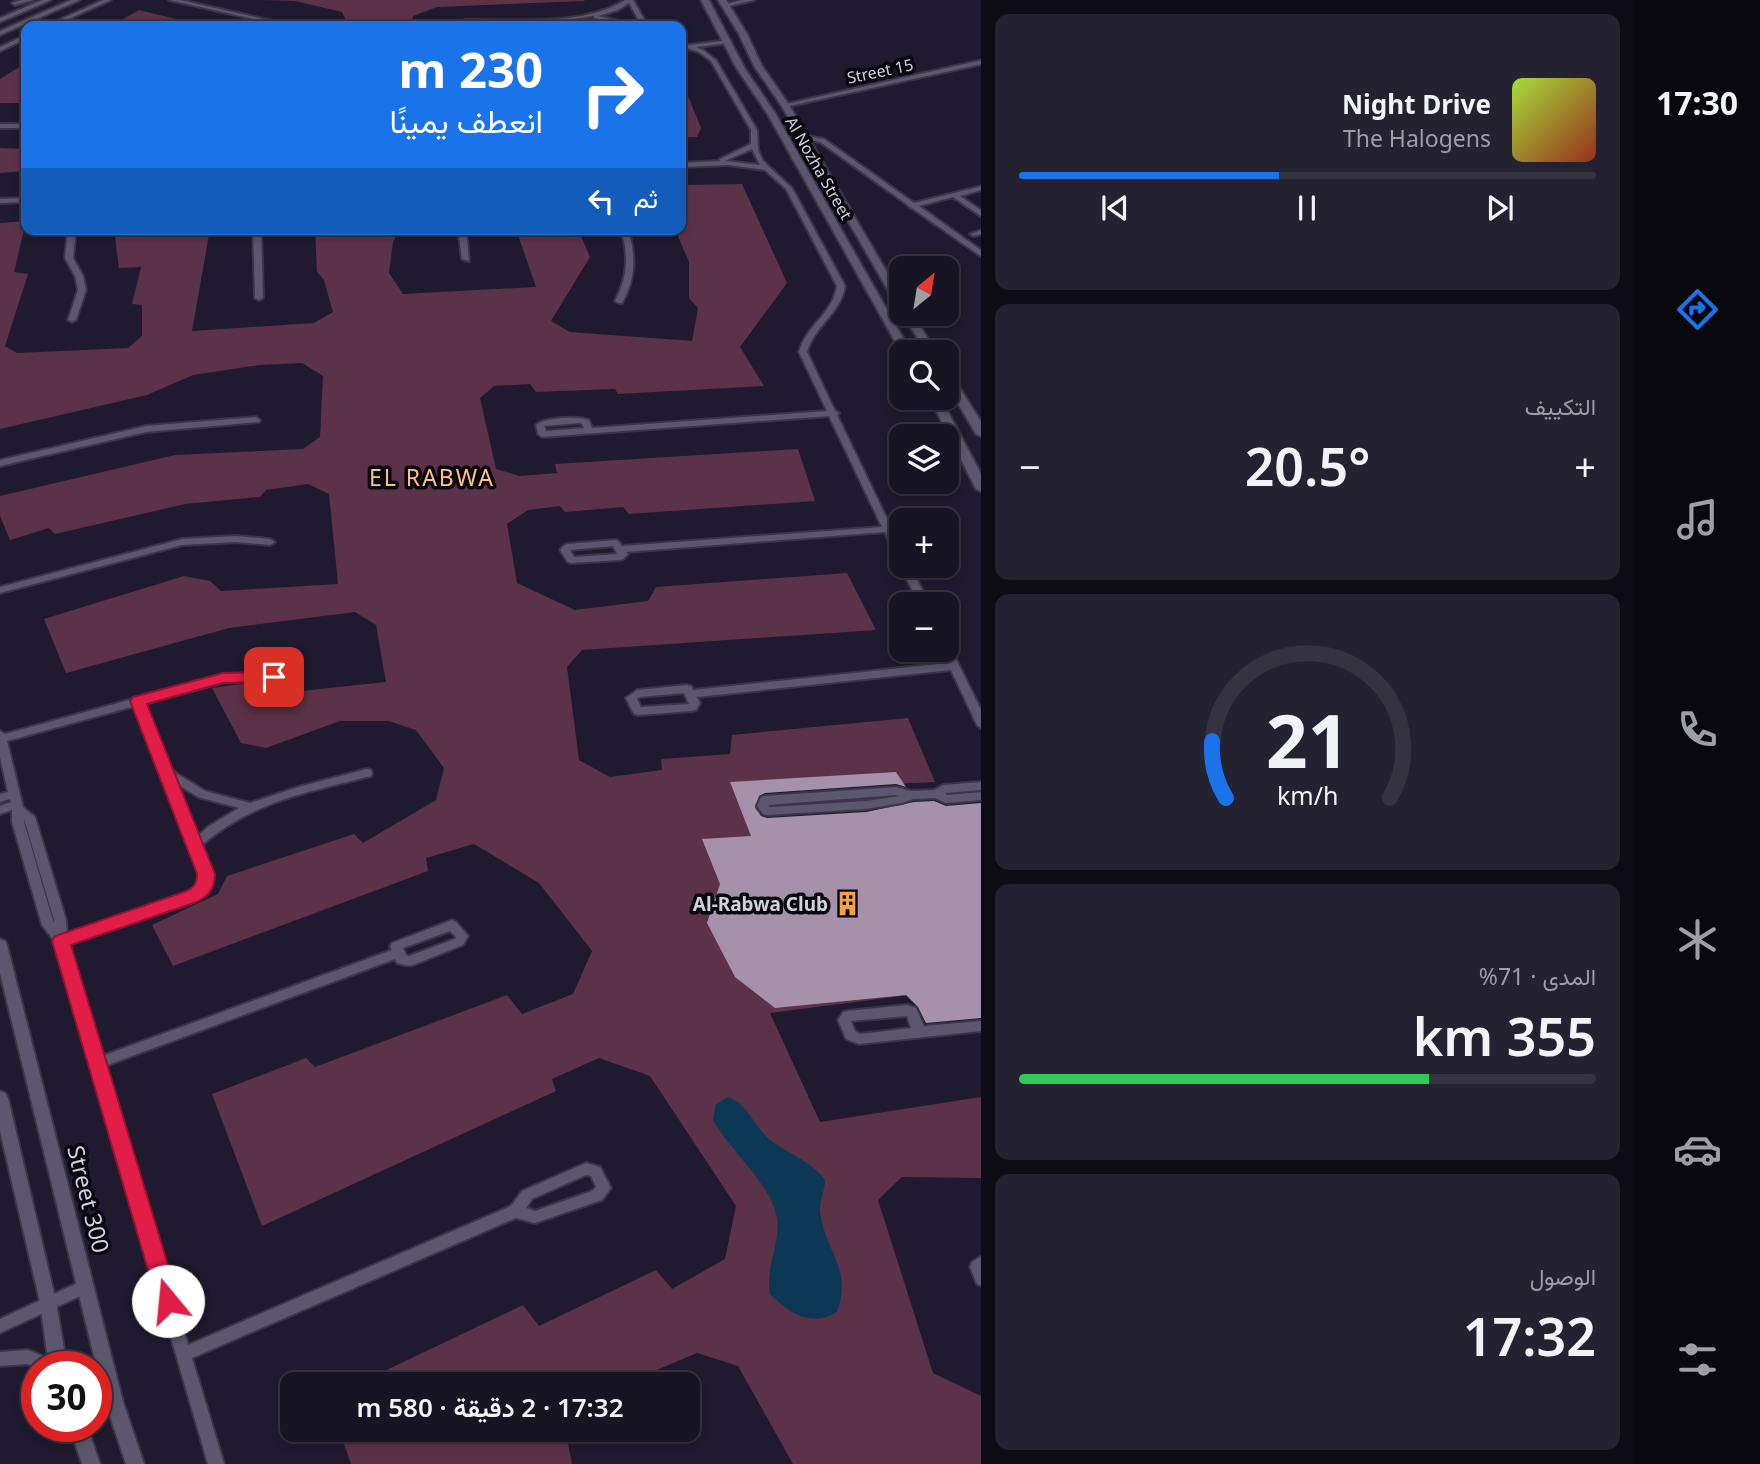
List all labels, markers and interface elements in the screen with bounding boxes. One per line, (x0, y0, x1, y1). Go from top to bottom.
text: 230 m (398, 36, 543, 102)
icon: right (567, 49, 658, 140)
street label: Street 15 (845, 53, 915, 89)
text: 17:30 (1656, 81, 1738, 124)
text: Night Drive (1342, 86, 1491, 122)
text: انعطف يمينًا (389, 99, 543, 142)
street label: Al Nozha Street (781, 113, 857, 224)
text: The Halogens (1343, 122, 1491, 154)
text: ثم (634, 180, 658, 216)
icon: left (582, 182, 620, 220)
icon: previous (1096, 189, 1134, 227)
icon: pause (1288, 189, 1326, 227)
icon: next (1481, 189, 1519, 227)
north arrow (889, 256, 959, 326)
map controls (889, 256, 959, 662)
icon: directions (1673, 285, 1722, 334)
button: search (889, 340, 959, 410)
text: التكييف (1525, 390, 1596, 422)
button: layers (889, 424, 959, 494)
text: 20.5° (1245, 430, 1370, 501)
text: − (1019, 440, 1041, 492)
text: + (1574, 440, 1596, 492)
district label: EL RABWA (369, 461, 495, 493)
icon: music (1673, 495, 1722, 544)
button: + (889, 508, 959, 578)
button: − (889, 592, 959, 662)
pin (244, 647, 304, 707)
icon: arrive (255, 658, 293, 696)
text: 21 (1266, 690, 1349, 789)
icon: phone (1673, 705, 1722, 754)
text: km/h (1277, 778, 1338, 812)
building icon: Al-Rabwa Club (834, 890, 862, 918)
place label: Al-Rabwa Club (693, 891, 828, 917)
icon: climate (1673, 915, 1722, 964)
text: المدى · 71% (1479, 960, 1596, 992)
text: 355 km (1413, 1000, 1596, 1071)
icon: car (1673, 1125, 1722, 1174)
street label: Street 300 (60, 1142, 118, 1256)
text: الوصول (1530, 1260, 1596, 1292)
position arrow (131, 1264, 205, 1338)
text: 17:32 (1463, 1300, 1596, 1371)
icon: filters (1673, 1335, 1722, 1384)
speed limit sign: 30 (21, 1351, 112, 1442)
text: 17:32 · 2 دقيقة · 580 m (356, 1389, 624, 1425)

